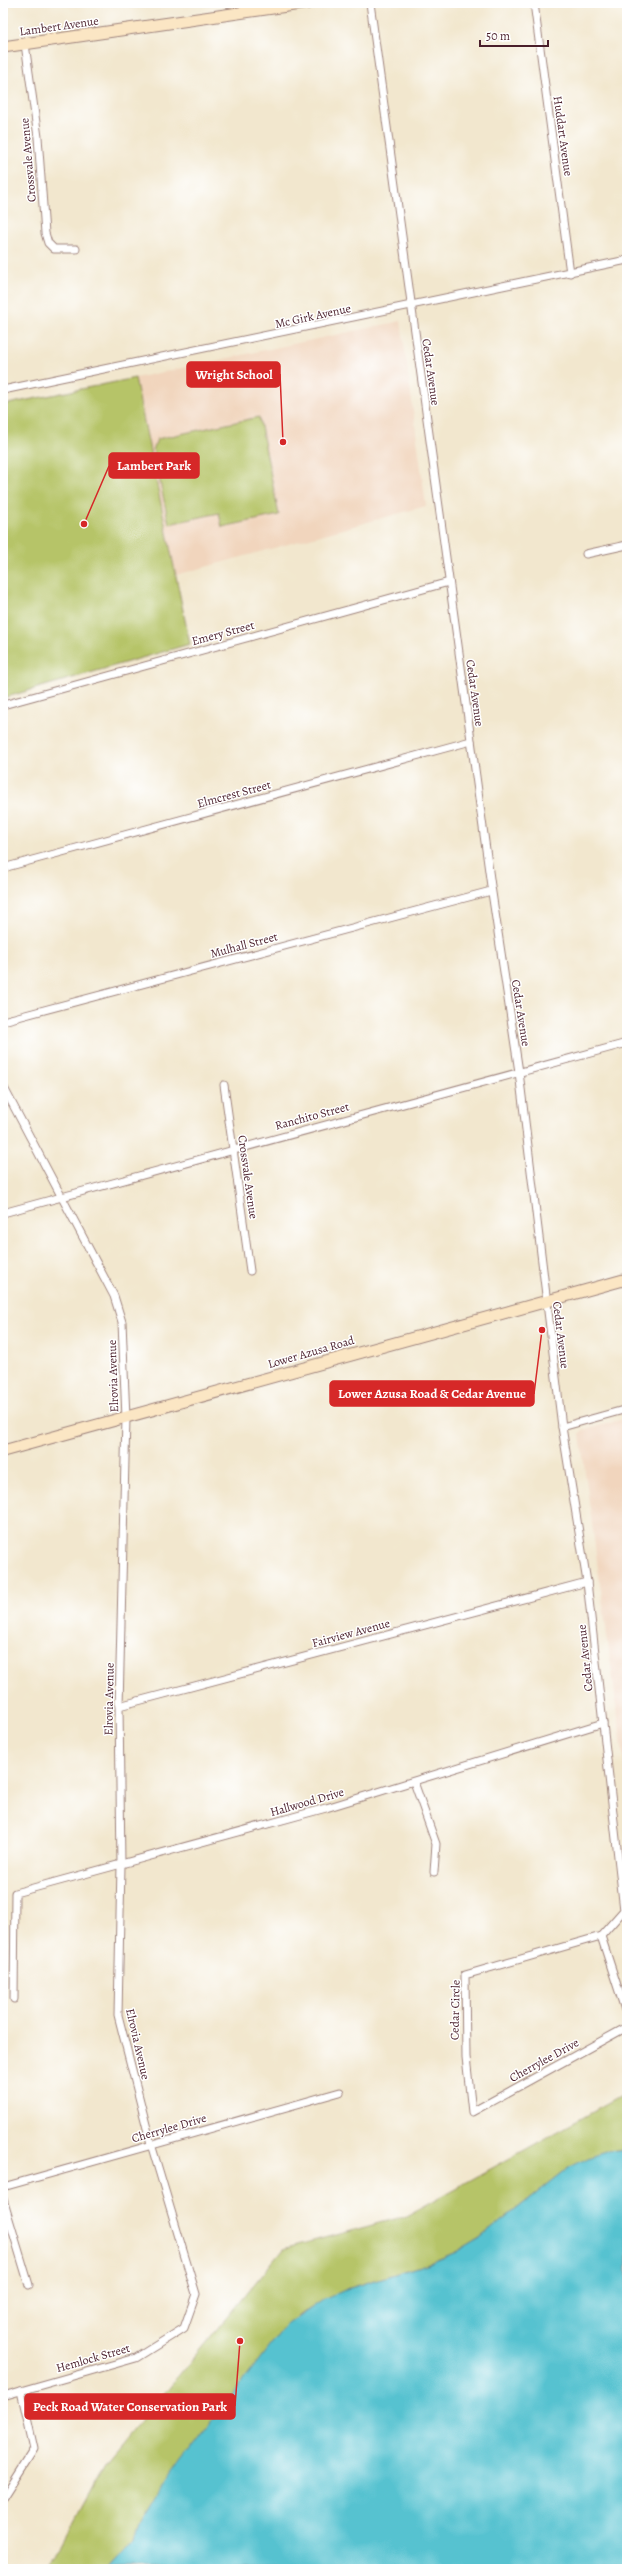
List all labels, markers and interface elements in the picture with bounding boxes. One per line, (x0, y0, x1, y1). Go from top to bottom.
street label: Lambert Avenue (18, 13, 100, 39)
scale bar (480, 22, 548, 48)
text: 50 m (486, 28, 510, 44)
street label: Huddart Avenue (549, 95, 577, 177)
street label: Crossvale Avenue (16, 117, 40, 203)
street label: Mc Girk Avenue (274, 300, 352, 332)
street label: Cedar Avenue (418, 338, 444, 406)
callout: Wright School (187, 362, 280, 387)
text: Wright School (194, 366, 273, 383)
callout: Lambert Park (109, 453, 199, 478)
text: Lambert Park (117, 457, 191, 474)
street label: Emery Street (190, 617, 256, 649)
street label: Cedar Avenue (462, 659, 488, 727)
street label: Elmcrest Street (195, 776, 273, 812)
street label: Mulhall Street (209, 928, 279, 962)
street label: Cedar Avenue (508, 978, 534, 1048)
street label: Ranchito Street (273, 1098, 351, 1134)
street label: Crossvale Avenue (234, 1134, 262, 1220)
street label: Cedar Avenue (549, 1301, 573, 1369)
street label: Lower Azusa Road (266, 1332, 357, 1372)
street label: Elrovia Avenue (104, 1339, 122, 1413)
callout: Lower Azusa Road & Cedar Avenue (330, 1381, 534, 1406)
text: Lower Azusa Road & Cedar Avenue (338, 1385, 526, 1402)
street label: Fairview Avenue (310, 1615, 392, 1651)
street label: Cedar Avenue (574, 1624, 596, 1692)
street label: Elrovia Avenue (100, 1663, 118, 1735)
street label: Hallwood Drive (268, 1784, 346, 1820)
street label: Cedar Circle (446, 1980, 464, 2040)
street label: Elrovia Avenue (122, 2007, 154, 2081)
street label: Cherrylee Drive (506, 2034, 582, 2086)
street label: Cherrylee Drive (130, 2110, 208, 2146)
street label: Hemlock Street (54, 2340, 132, 2376)
callout: Peck Road Water Conservation Park (25, 2394, 235, 2419)
text: Peck Road Water Conservation Park (33, 2398, 227, 2415)

